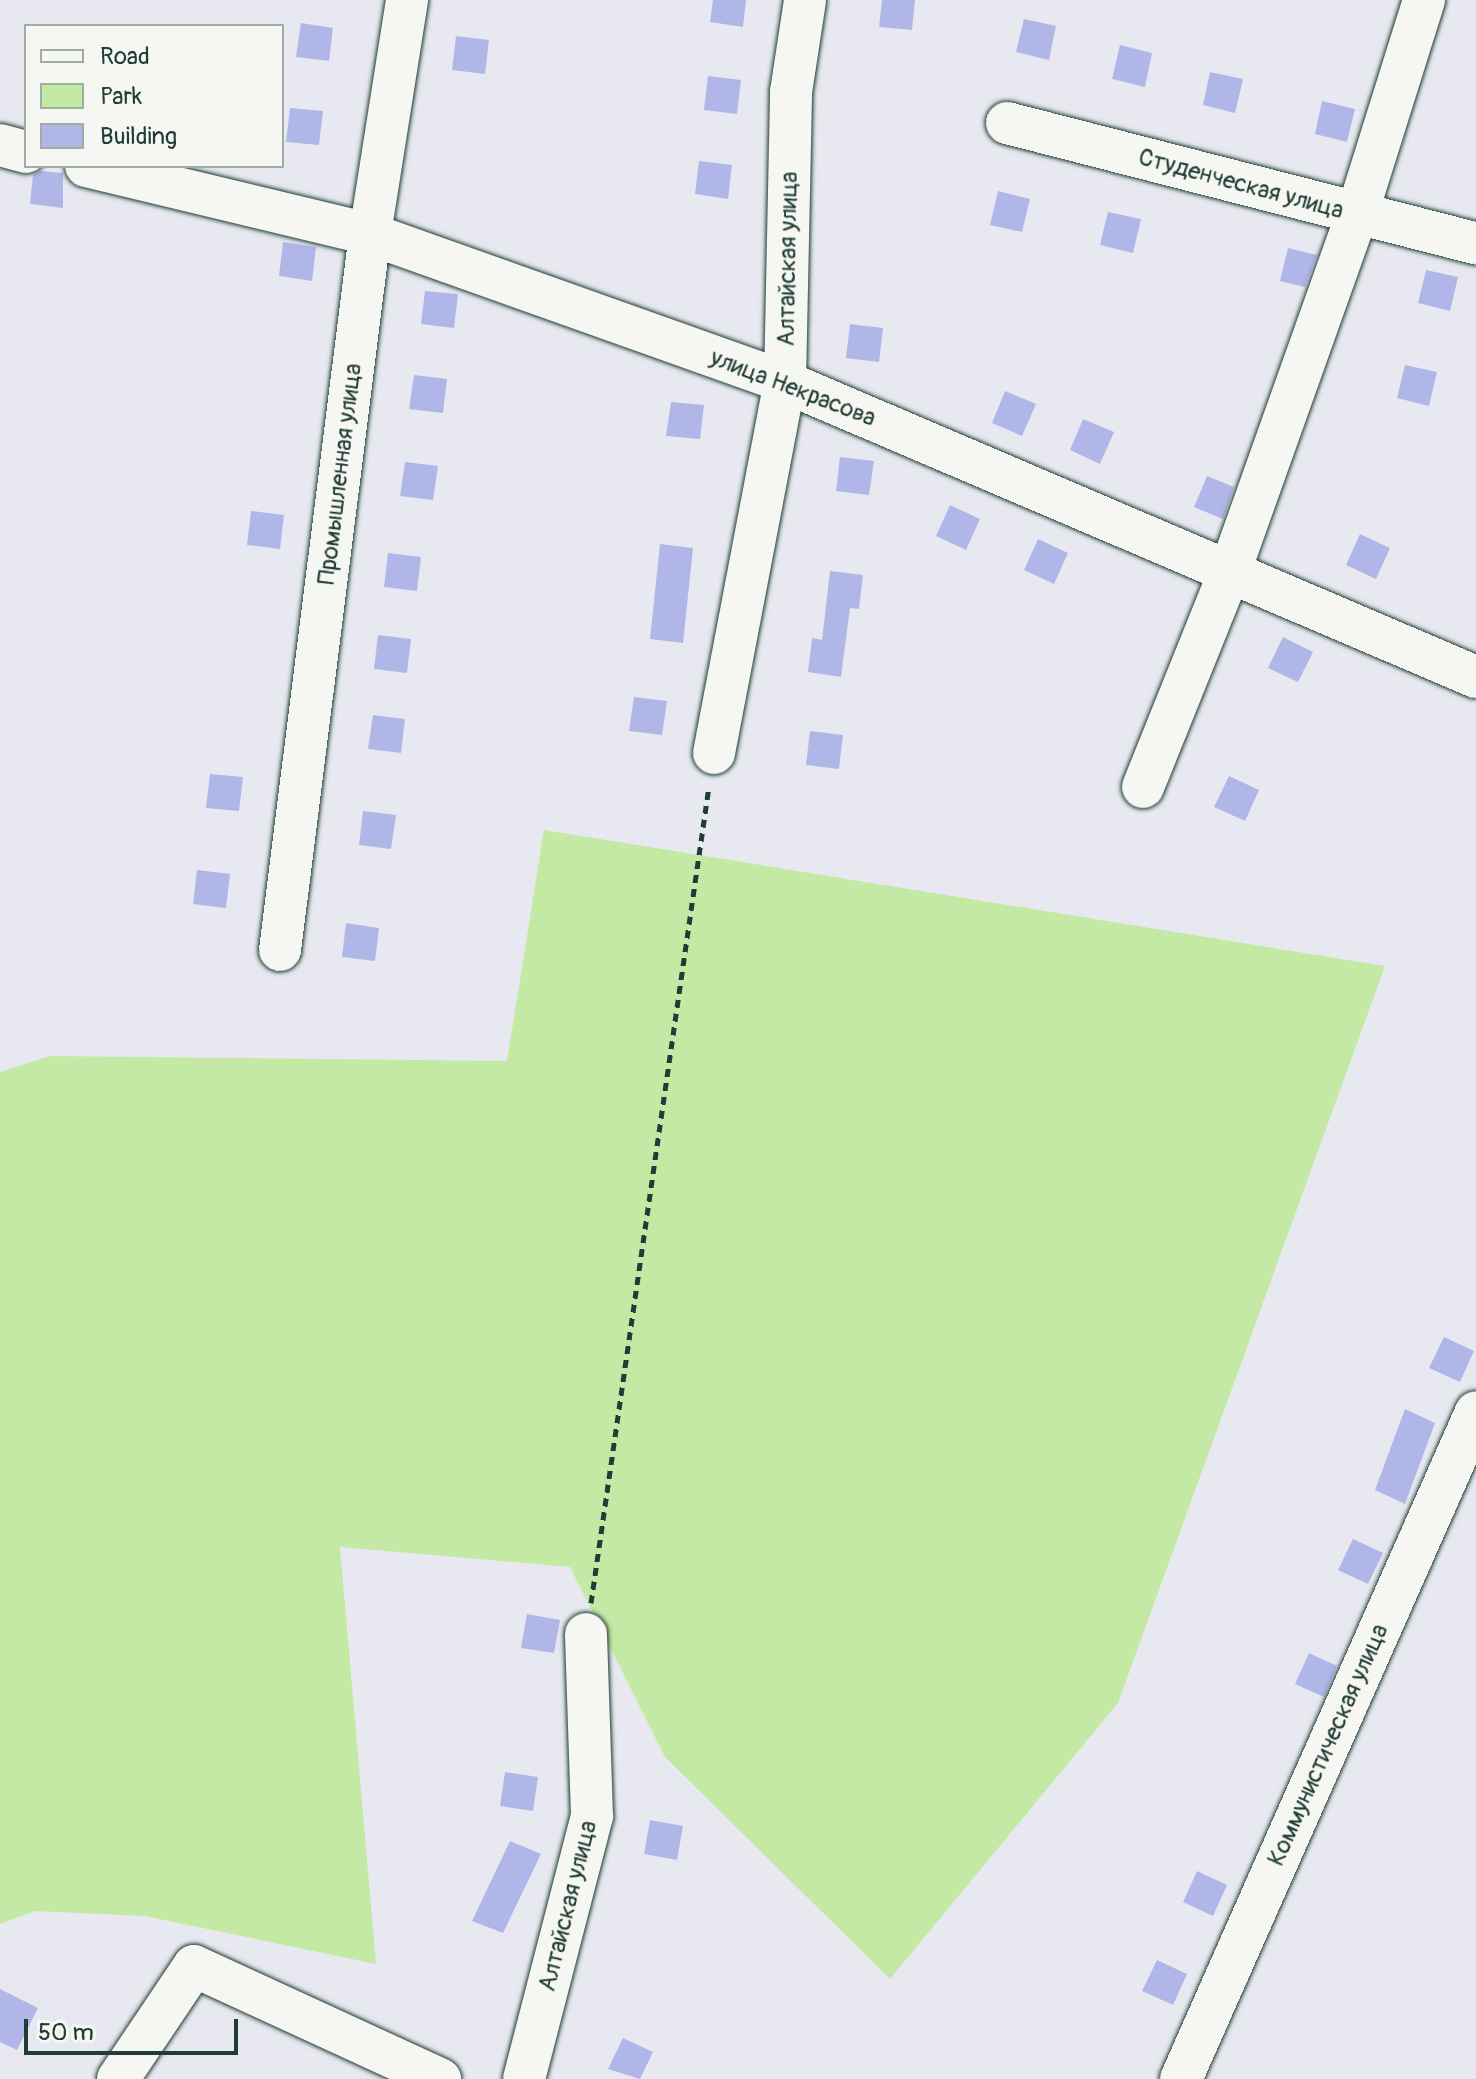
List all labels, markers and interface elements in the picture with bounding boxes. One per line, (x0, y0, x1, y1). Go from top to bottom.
legend (24, 24, 284, 168)
text: Road (100, 42, 150, 71)
text: Park (100, 82, 142, 111)
text: Building (100, 122, 177, 151)
street label: Студенческая улица (1135, 143, 1347, 225)
street label: Алтайская улица (772, 171, 804, 347)
street label: улица Некрасова (706, 343, 880, 433)
street label: Промышленная улица (312, 362, 368, 586)
street label: Коммунистическая улица (1262, 1620, 1394, 1870)
street label: Алтайская улица (533, 1818, 603, 1994)
scale bar (28, 2003, 242, 2053)
text: 50 m (38, 2018, 94, 2047)

